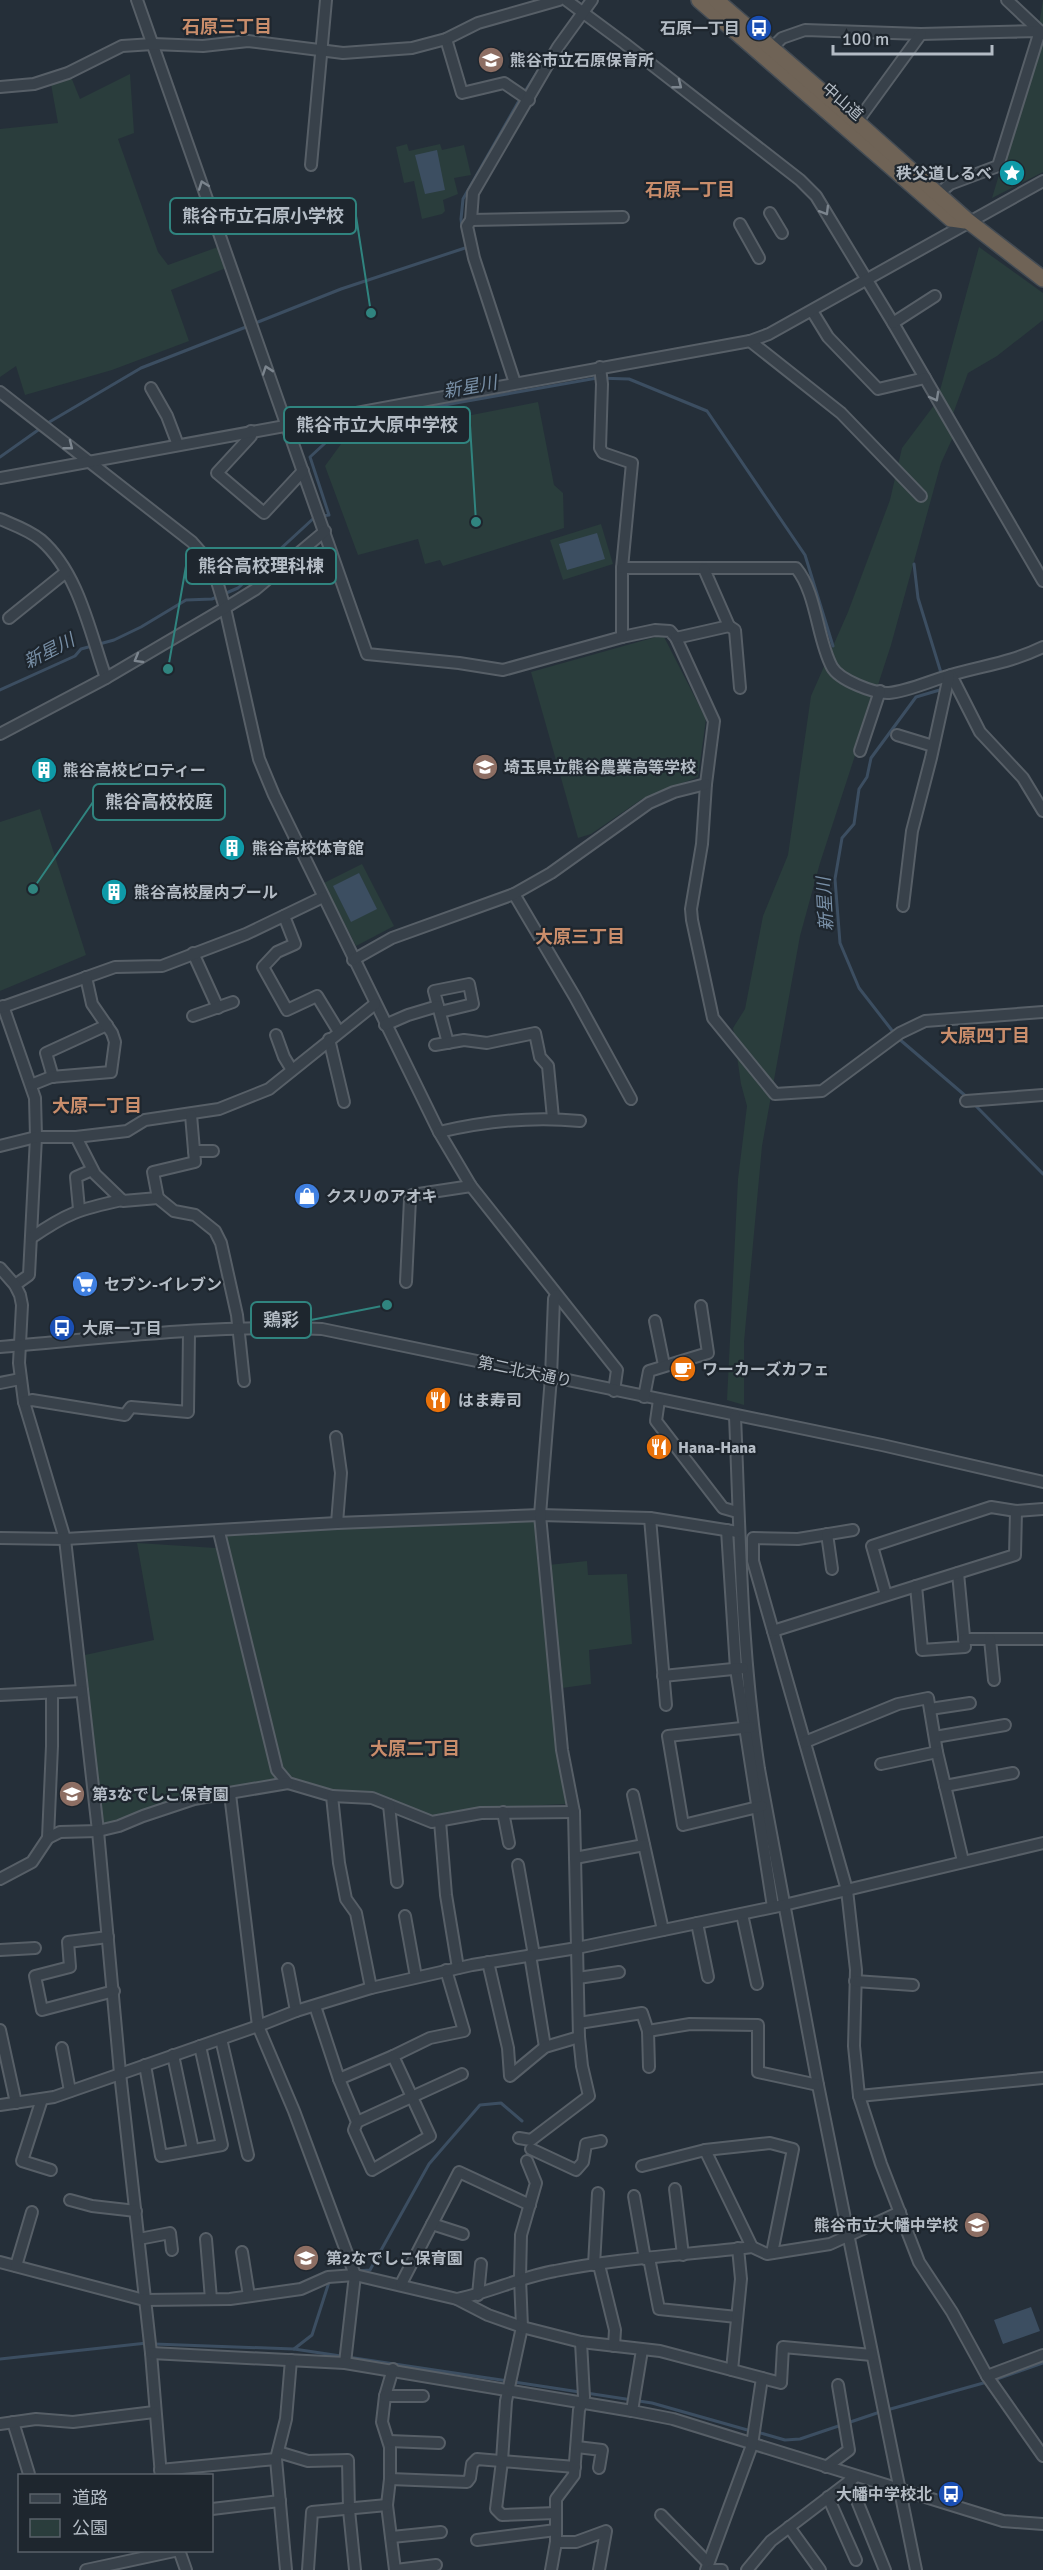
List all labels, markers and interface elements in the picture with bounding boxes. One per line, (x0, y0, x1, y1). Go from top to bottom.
bus stop icon: 石原一丁目 (744, 13, 774, 43)
district label: 石原三丁目 (182, 16, 272, 38)
scale bar (833, 18, 992, 56)
place label: 石原一丁目 (660, 19, 740, 39)
text: 100 m (842, 28, 889, 50)
school or university icon: 熊谷市立石原保育所 (476, 45, 506, 75)
place label: 熊谷市立石原保育所 (510, 51, 654, 71)
one-way arrow (671, 77, 682, 88)
street label: 中山道 (818, 78, 867, 125)
place icon: 秩父道しるべ (997, 158, 1027, 188)
place label: 秩父道しるべ (896, 164, 992, 184)
district label: 石原一丁目 (645, 179, 735, 201)
one-way arrow (198, 180, 211, 191)
callout: 熊谷市立石原小学校 (170, 198, 356, 234)
text: 熊谷市立石原小学校 (182, 205, 344, 227)
one-way arrow (818, 205, 830, 215)
one-way arrow (261, 365, 274, 375)
water label: 新星川 (442, 371, 500, 403)
one-way arrow (928, 391, 940, 401)
callout: 熊谷市立大原中学校 (284, 407, 470, 443)
text: 熊谷市立大原中学校 (296, 414, 458, 436)
one-way arrow (62, 439, 73, 450)
callout: 熊谷高校理科棟 (186, 548, 336, 584)
text: 熊谷高校理科棟 (198, 555, 324, 577)
water label: 新星川 (20, 628, 80, 673)
one-way arrow (134, 652, 144, 664)
school or university icon: 埼玉県立熊谷農業高等学校 (470, 752, 500, 782)
building icon: 熊谷高校ピロティー (29, 755, 59, 785)
place label: 埼玉県立熊谷農業高等学校 (504, 758, 696, 778)
place label: 熊谷高校ピロティー (63, 761, 206, 781)
callout: 熊谷高校校庭 (93, 784, 225, 820)
text: 熊谷高校校庭 (105, 791, 213, 813)
building icon: 熊谷高校体育館 (217, 833, 247, 863)
place label: 熊谷高校体育館 (252, 839, 364, 859)
water label: 新星川 (812, 874, 837, 932)
building icon: 熊谷高校屋内プール (99, 877, 129, 907)
place label: 熊谷高校屋内プール (134, 883, 278, 903)
district label: 大原三丁目 (535, 926, 625, 948)
district label: 大原四丁目 (940, 1025, 1030, 1047)
district label: 大原一丁目 (52, 1095, 142, 1117)
shop icon: クスリのアオキ (292, 1181, 322, 1211)
place label: クスリのアオキ (326, 1187, 438, 1207)
supermarket icon: セブン-イレブン (70, 1269, 100, 1299)
place label: セブン-イレブン (104, 1275, 222, 1295)
callout: 鶏彩 (251, 1302, 311, 1338)
text: 鶏彩 (263, 1309, 299, 1331)
bus stop icon: 大原一丁目 (47, 1313, 77, 1343)
place label: 大原一丁目 (82, 1319, 162, 1339)
street label: 第二北大通り (476, 1352, 574, 1392)
cafe icon: ワーカーズカフェ (668, 1354, 698, 1384)
place label: ワーカーズカフェ (702, 1360, 829, 1380)
restaurant icon: はま寿司 (423, 1385, 453, 1415)
place label: はま寿司 (458, 1391, 522, 1411)
restaurant icon: Hana-Hana (644, 1432, 674, 1462)
place label: Hana-Hana (678, 1438, 756, 1458)
district label: 大原二丁目 (370, 1738, 460, 1760)
school or university icon: 第3なでしこ保育園 (57, 1779, 87, 1809)
place label: 第3なでしこ保育園 (92, 1785, 229, 1805)
school or university icon: 熊谷市立大幡中学校 (962, 2210, 992, 2240)
place label: 熊谷市立大幡中学校 (814, 2216, 958, 2236)
school or university icon: 第2なでしこ保育園 (291, 2243, 321, 2273)
place label: 第2なでしこ保育園 (326, 2249, 463, 2269)
legend (18, 2474, 213, 2552)
bus stop icon: 大幡中学校北 (936, 2479, 966, 2509)
place label: 大幡中学校北 (836, 2485, 932, 2505)
text: 道路 (72, 2487, 108, 2509)
text: 公園 (72, 2517, 108, 2539)

